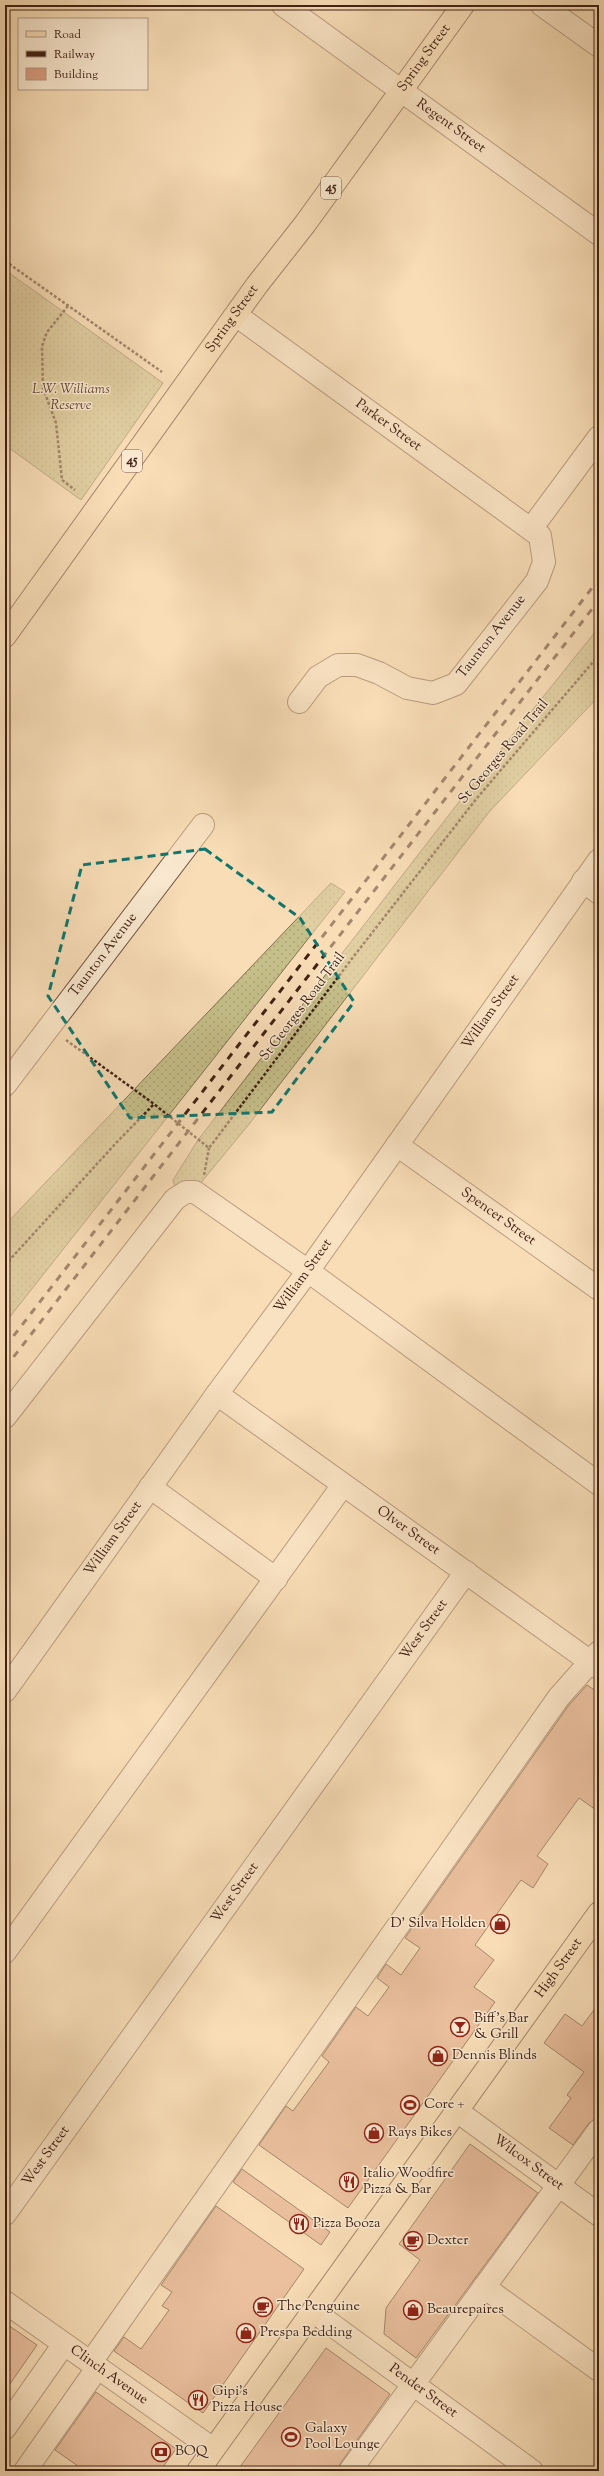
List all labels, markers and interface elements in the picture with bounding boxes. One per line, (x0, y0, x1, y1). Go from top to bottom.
legend (18, 18, 148, 90)
street label: Spring Street (393, 20, 456, 96)
text: Road (54, 26, 81, 44)
text: Railway (54, 46, 95, 64)
text: Building (54, 66, 98, 84)
street label: Regent Street (412, 94, 490, 159)
road number: 45 (321, 177, 341, 199)
street label: Spring Street (201, 281, 264, 357)
park label: L.W. Williams Reserve (32, 380, 110, 416)
street label: Parker Street (351, 395, 425, 457)
road number: 45 (122, 450, 142, 472)
street label: Taunton Avenue (453, 591, 531, 683)
street label: St Georges Road Trail (454, 695, 554, 809)
street label: Taunton Avenue (65, 909, 143, 1002)
street label: St Georges Road Trail (255, 948, 351, 1065)
street label: William Street (458, 970, 525, 1054)
street label: Spencer Street (456, 1183, 540, 1251)
street label: William Street (270, 1235, 338, 1318)
street label: William Street (80, 1497, 147, 1580)
street label: Olver Street (372, 1501, 444, 1561)
street label: West Street (396, 1595, 453, 1664)
street label: West Street (207, 1859, 264, 1928)
shop icon: D’ Silva Holden (489, 1913, 511, 1935)
place label: D’ Silva Holden (390, 1914, 486, 1934)
street label: High Street (531, 1934, 588, 2002)
place label: Biff’s Bar & Grill (474, 2009, 529, 2045)
bar icon: Biff’s Bar & Grill (449, 2016, 471, 2038)
shop icon: Dennis Blinds (427, 2045, 449, 2067)
place label: Dennis Blinds (452, 2046, 537, 2066)
sports icon: Core + (399, 2094, 421, 2116)
place label: Core + (424, 2095, 465, 2115)
street label: West Street (18, 2122, 75, 2191)
shop icon: Rays Bikes (363, 2122, 385, 2144)
place label: Rays Bikes (388, 2123, 452, 2143)
street label: Wilcox Street (489, 2130, 568, 2196)
place label: Italio Woodfire Pizza & Bar (363, 2164, 454, 2200)
restaurant icon: Italio Woodfire Pizza & Bar (338, 2171, 360, 2193)
restaurant icon: Pizza Booza (288, 2213, 310, 2235)
place label: Pizza Booza (313, 2214, 381, 2234)
cafe icon: Dexter (402, 2230, 424, 2252)
place label: Dexter (427, 2231, 469, 2251)
cafe icon: The Penguine (252, 2296, 274, 2318)
place label: The Penguine (277, 2297, 360, 2317)
shop icon: Beaurepaires (402, 2299, 424, 2321)
place label: Beaurepaires (427, 2300, 504, 2320)
shop icon: Prespa Bedding (235, 2322, 257, 2344)
place label: Prespa Bedding (260, 2323, 352, 2343)
street label: Clinch Avenue (66, 2341, 152, 2410)
street label: Pender Street (384, 2359, 461, 2423)
place label: Gipi’s Pizza House (212, 2382, 283, 2418)
restaurant icon: Gipi’s Pizza House (187, 2389, 209, 2411)
place label: Galaxy Pool Lounge (305, 2419, 380, 2455)
sports icon: Galaxy Pool Lounge (280, 2426, 302, 2448)
bank icon: BOQ (150, 2441, 172, 2463)
place label: BOQ (175, 2442, 210, 2462)

